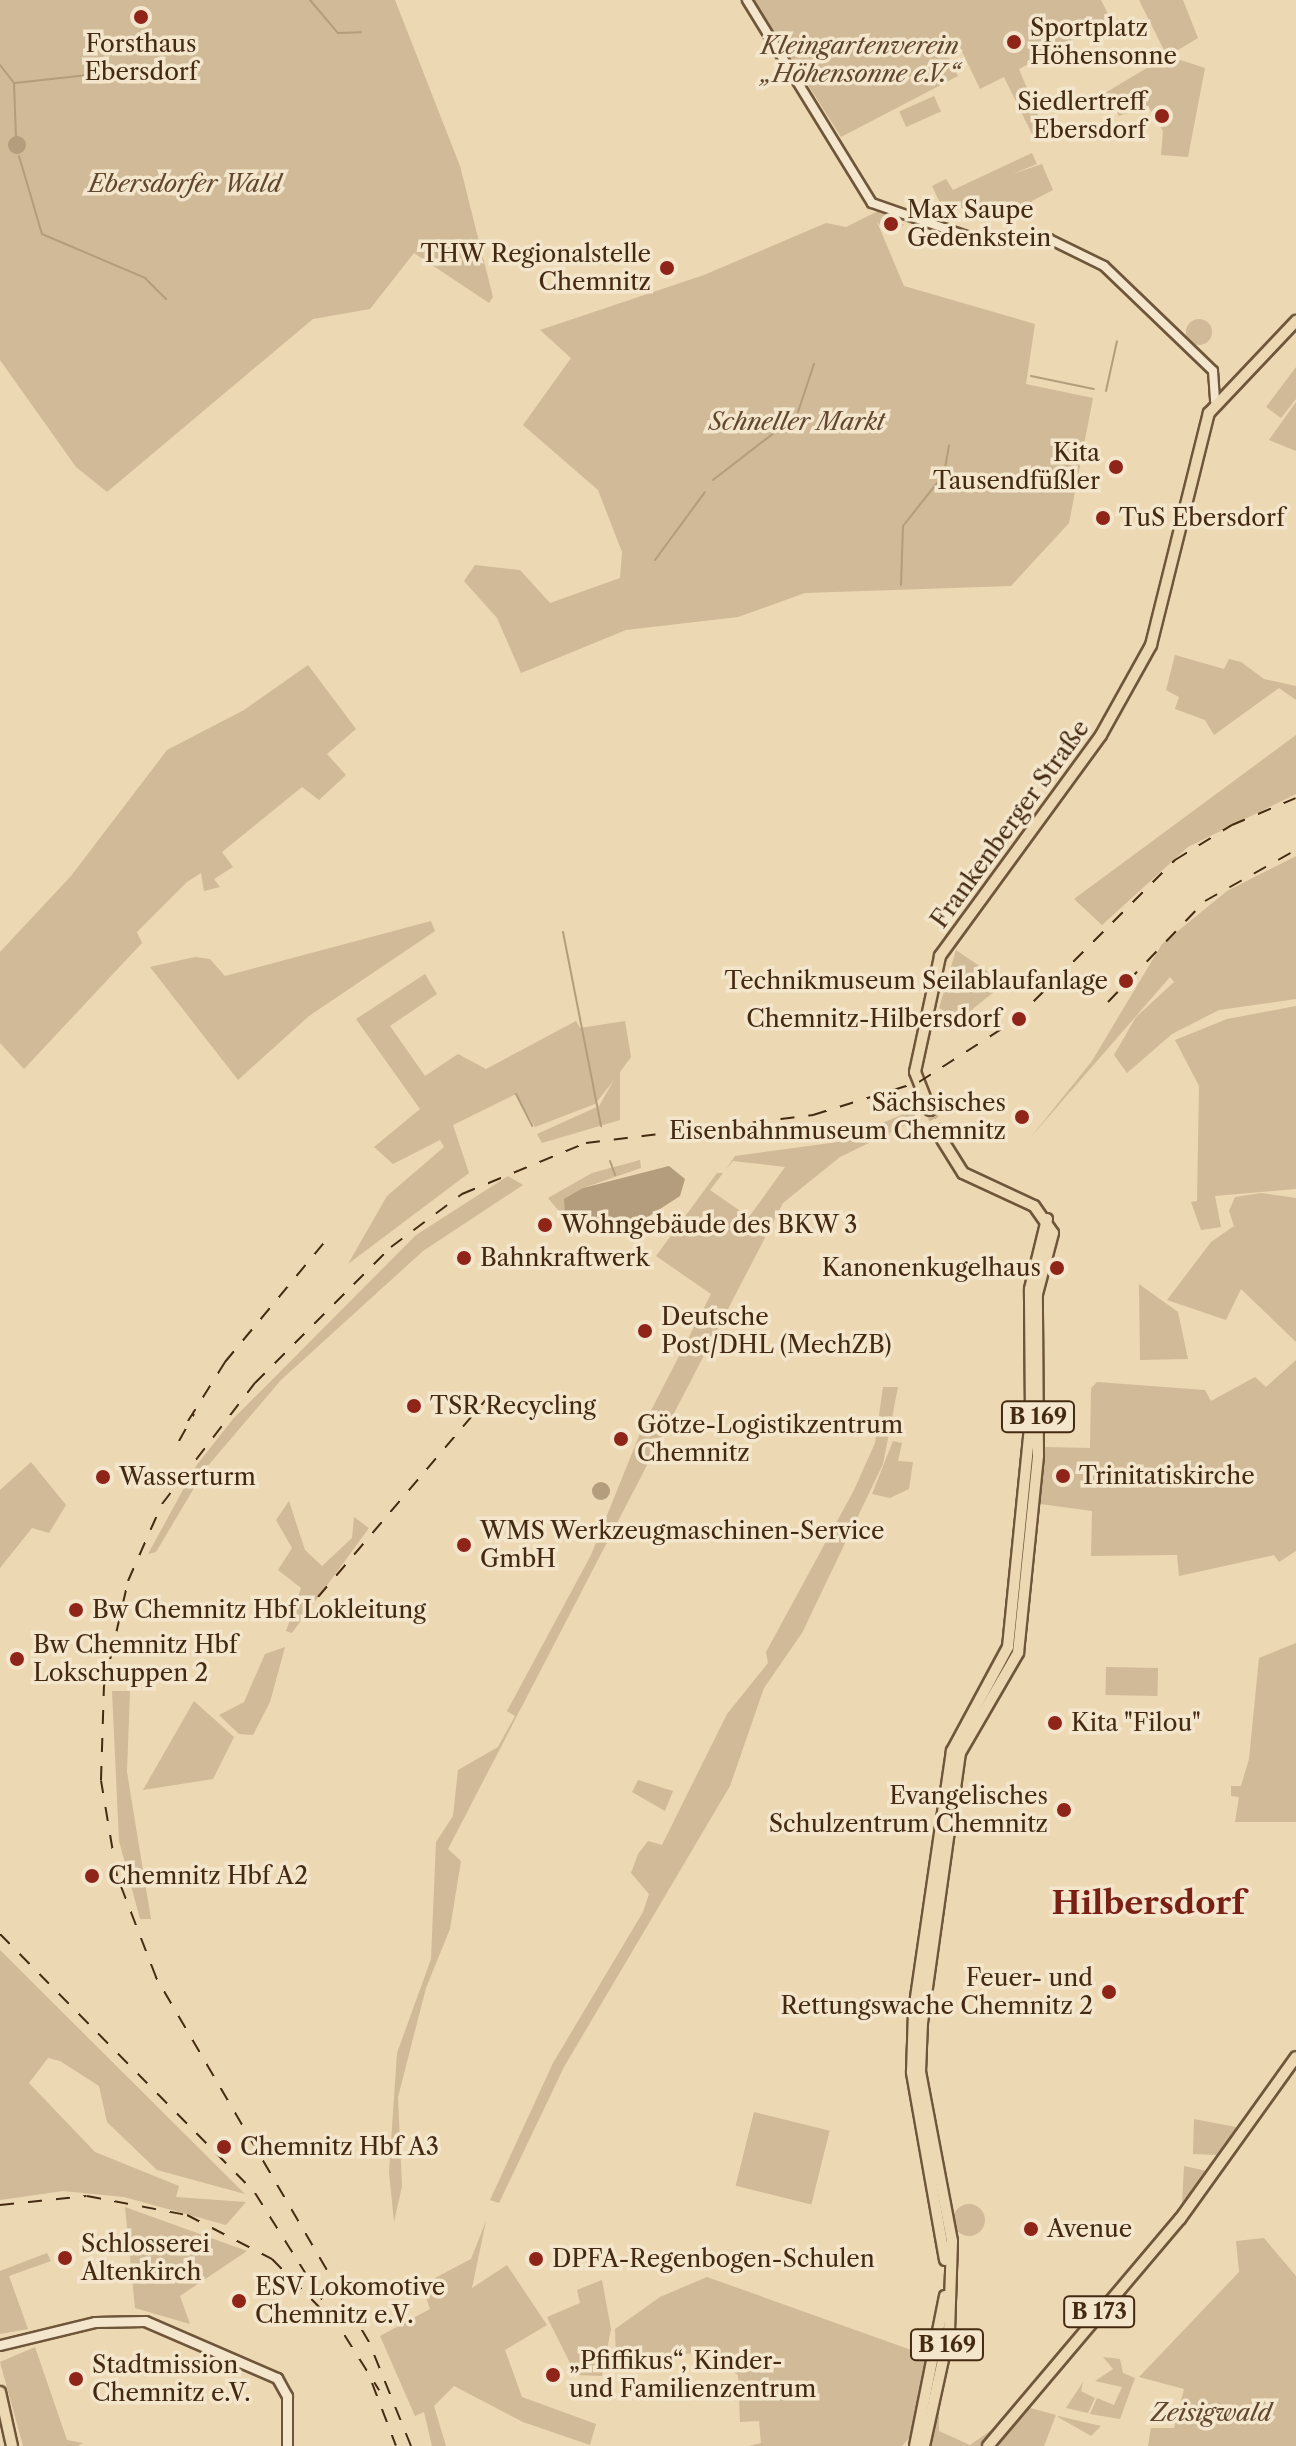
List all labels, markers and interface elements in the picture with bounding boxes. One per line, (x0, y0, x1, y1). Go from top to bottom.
marker: Forsthaus Ebersdorf (132, 8, 150, 26)
place label: Sportplatz Höhensonne (1030, 14, 1177, 70)
place label: Forsthaus Ebersdorf (84, 30, 198, 86)
park label: Kleingartenverein „Höhensonne e.V.“ (761, 32, 959, 88)
marker: Sportplatz Höhensonne (1005, 33, 1023, 51)
place label: Siedlertreff Ebersdorf (1017, 88, 1146, 144)
marker: Siedlertreff Ebersdorf (1153, 107, 1171, 125)
park label: Ebersdorfer Wald (89, 170, 281, 198)
place label: Max Saupe Gedenkstein (907, 196, 1051, 252)
marker: Max Saupe Gedenkstein (882, 215, 900, 233)
place label: THW Regionalstelle Chemnitz (420, 240, 651, 296)
marker: THW Regionalstelle Chemnitz (658, 259, 676, 277)
park label: Schneller Markt (709, 408, 885, 436)
place label: Kita Tausendfüßler (933, 439, 1100, 495)
marker: Kita Tausendfüßler (1107, 458, 1125, 476)
place label: TuS Ebersdorf (1119, 504, 1285, 532)
marker: TuS Ebersdorf (1094, 509, 1112, 527)
street label: Frankenberger Straße (925, 714, 1095, 934)
place label: Technikmuseum Seilablaufanlage (725, 967, 1108, 995)
marker: Technikmuseum Seilablaufanlage (1115, 970, 1137, 992)
place label: Chemnitz-Hilbersdorf (746, 1005, 1001, 1033)
marker: Chemnitz-Hilbersdorf (1008, 1008, 1030, 1030)
place label: Sächsisches Eisenbahnmuseum Chemnitz (669, 1089, 1006, 1145)
marker: Sächsisches Eisenbahnmuseum Chemnitz (1013, 1108, 1031, 1126)
place label: Wohngebäude des BKW 3 (561, 1211, 859, 1239)
marker: Wohngebäude des BKW 3 (536, 1216, 554, 1234)
place label: Bahnkraftwerk (480, 1244, 649, 1272)
marker: Bahnkraftwerk (455, 1249, 473, 1267)
place label: Kanonenkugelhaus (822, 1254, 1041, 1282)
marker: Kanonenkugelhaus (1048, 1259, 1066, 1277)
place label: Deutsche Post/DHL (MechZB) (661, 1303, 892, 1359)
marker: Deutsche Post/DHL (MechZB) (636, 1322, 654, 1340)
place label: TSR Recycling (430, 1392, 597, 1420)
marker: TSR Recycling (405, 1397, 423, 1415)
road number: B 169 (1000, 1399, 1076, 1435)
place label: Götze-Logistikzentrum Chemnitz (637, 1411, 903, 1467)
marker: Götze-Logistikzentrum Chemnitz (612, 1430, 630, 1448)
place label: Trinitatiskirche (1079, 1462, 1255, 1490)
place label: Wasserturm (119, 1463, 256, 1491)
marker: Trinitatiskirche (1054, 1467, 1072, 1485)
marker: Wasserturm (94, 1468, 112, 1486)
place label: WMS Werkzeugmaschinen-Service GmbH (480, 1517, 885, 1573)
marker: WMS Werkzeugmaschinen-Service GmbH (455, 1536, 473, 1554)
place label: Bw Chemnitz Hbf Lokleitung (92, 1596, 427, 1624)
marker: Bw Chemnitz Hbf Lokleitung (67, 1601, 85, 1619)
place label: Bw Chemnitz Hbf Lokschuppen 2 (33, 1631, 238, 1687)
marker: Bw Chemnitz Hbf Lokschuppen 2 (8, 1650, 26, 1668)
place label: Kita "Filou" (1071, 1709, 1201, 1737)
marker: Kita "Filou" (1046, 1714, 1064, 1732)
place label: Evangelisches Schulzentrum Chemnitz (769, 1782, 1048, 1838)
marker: Evangelisches Schulzentrum Chemnitz (1055, 1801, 1073, 1819)
place label: Chemnitz Hbf A2 (108, 1862, 309, 1890)
marker: Chemnitz Hbf A2 (83, 1867, 101, 1885)
district label: Hilbersdorf (1051, 1884, 1245, 1922)
place label: Feuer- und Rettungswache Chemnitz 2 (780, 1964, 1093, 2020)
marker: Feuer- und Rettungswache Chemnitz 2 (1100, 1983, 1118, 2001)
place label: Chemnitz Hbf A3 (240, 2133, 440, 2161)
marker: Chemnitz Hbf A3 (215, 2138, 233, 2156)
place label: Avenue (1047, 2215, 1132, 2243)
marker: Avenue (1022, 2220, 1040, 2238)
place label: Schlosserei Altenkirch (81, 2230, 210, 2286)
place label: DPFA-Regenbogen-Schulen (552, 2245, 875, 2273)
marker: Schlosserei Altenkirch (56, 2249, 74, 2267)
marker: DPFA-Regenbogen-Schulen (527, 2250, 545, 2268)
place label: ESV Lokomotive Chemnitz e.V. (255, 2273, 446, 2329)
marker: ESV Lokomotive Chemnitz e.V. (230, 2292, 248, 2310)
road number: B 173 (1063, 2294, 1135, 2330)
road number: B 169 (909, 2327, 985, 2363)
place label: „Pfiffikus“, Kinder- und Familienzentrum (569, 2347, 816, 2403)
place label: Stadtmission Chemnitz e.V. (92, 2351, 251, 2407)
marker: „Pfiffikus“, Kinder- und Familienzentrum (544, 2366, 562, 2384)
marker: Stadtmission Chemnitz e.V. (67, 2370, 85, 2388)
park label: Zeisigwald (1150, 2399, 1272, 2427)

